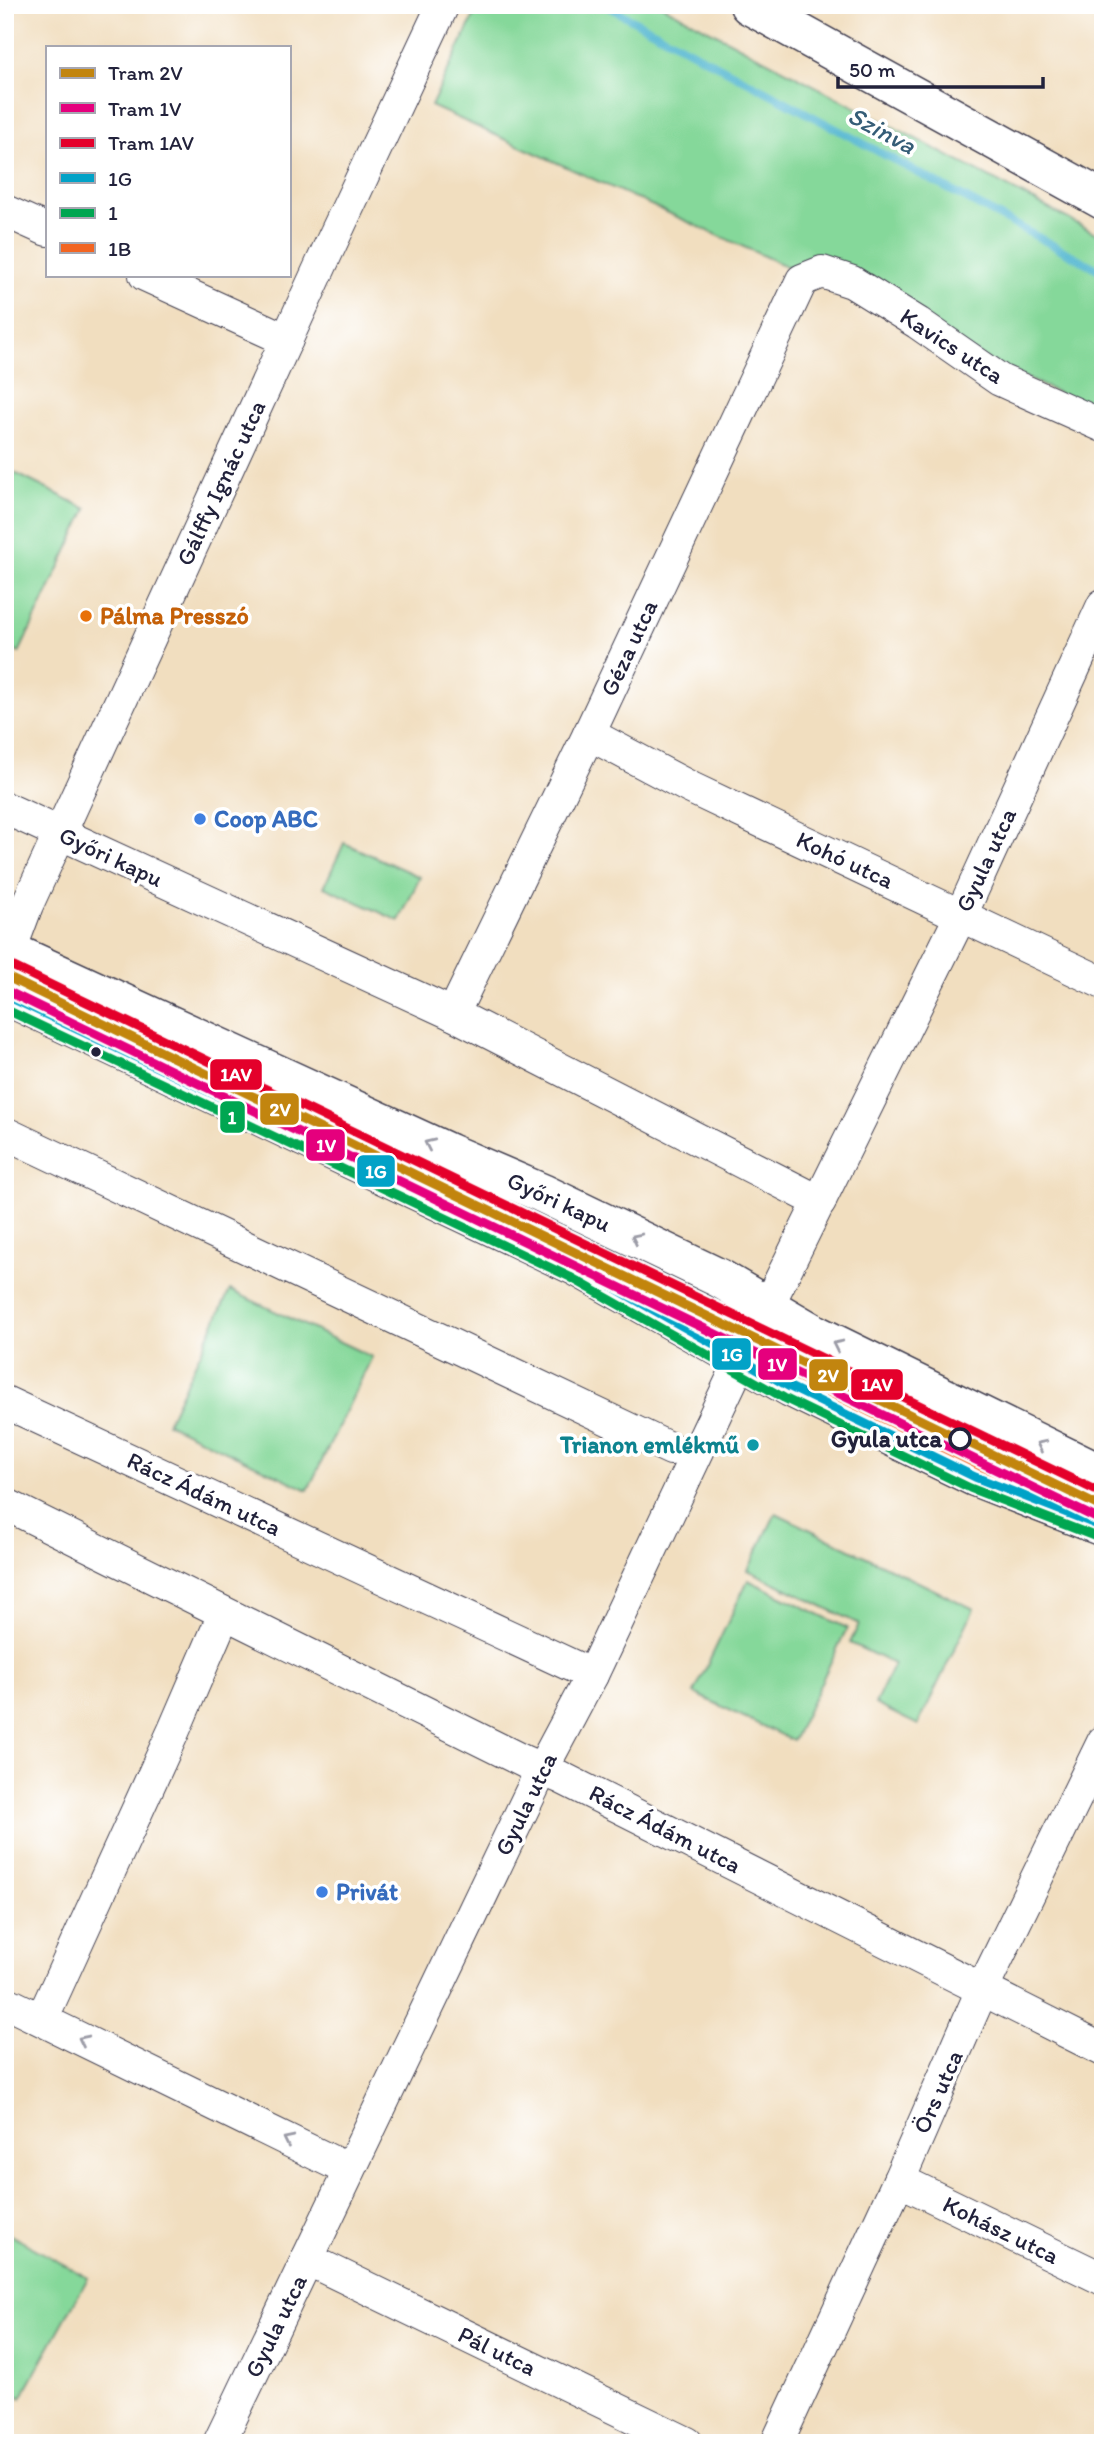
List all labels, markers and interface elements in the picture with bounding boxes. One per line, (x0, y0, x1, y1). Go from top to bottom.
legend (46, 46, 290, 276)
scale bar (838, 46, 1043, 90)
text: 50 m (849, 57, 896, 82)
text: Tram 2V (108, 60, 183, 85)
text: Tram 1V (108, 96, 182, 121)
water label: Szinva (843, 99, 922, 162)
text: Tram 1AV (108, 130, 195, 155)
text: 1G (108, 166, 132, 191)
text: 1 (108, 200, 118, 225)
text: 1B (108, 236, 131, 261)
street label: Kavics utca (895, 301, 1010, 390)
street label: Gálffy Ignác utca (170, 395, 272, 570)
street label: Géza utca (594, 595, 664, 700)
place label: Pálma Presszó (100, 601, 249, 630)
marker: Pálma Presszó (78, 608, 94, 624)
street label: Gyula utca (949, 803, 1022, 916)
place label: Coop ABC (214, 804, 318, 834)
marker: Coop ABC (192, 811, 208, 827)
street label: Győri kapu (55, 820, 168, 893)
street label: Kohó utca (792, 824, 899, 895)
unlabelled marker (89, 1045, 103, 1059)
line badge: 1AV (209, 1058, 263, 1091)
text: 1AV (220, 1063, 253, 1086)
line badge: 2V (259, 1092, 300, 1126)
text: 2V (269, 1098, 291, 1121)
line badge: 1 (219, 1100, 246, 1134)
text: 1 (228, 1106, 237, 1129)
line badge: 1V (305, 1128, 346, 1162)
text: 1V (316, 1134, 337, 1157)
one-way arrow (424, 1138, 436, 1152)
line badge: 1G (356, 1154, 396, 1188)
text: 1G (365, 1160, 387, 1183)
street label: Győri kapu (503, 1165, 616, 1238)
one-way arrow (631, 1233, 643, 1247)
line badge: 1G (711, 1337, 752, 1371)
one-way arrow (832, 1339, 844, 1353)
text: 1G (721, 1343, 743, 1366)
line badge: 1V (757, 1347, 798, 1381)
text: 1V (767, 1353, 788, 1376)
line badge: 2V (808, 1358, 849, 1392)
text: 2V (817, 1364, 839, 1387)
line badge: 1AV (850, 1368, 904, 1401)
text: 1AV (861, 1373, 894, 1396)
place label: Gyula utca (831, 1424, 942, 1454)
marker: Gyula utca (949, 1428, 971, 1450)
place label: Trianon emlékmű (559, 1430, 740, 1459)
marker: Trianon emlékmű (745, 1437, 761, 1453)
one-way arrow (1036, 1439, 1048, 1453)
street label: Rácz Ádám utca (123, 1445, 286, 1542)
street label: Gyula utca (488, 1747, 563, 1860)
street label: Rácz Ádám utca (585, 1778, 746, 1879)
place label: Privát (336, 1877, 398, 1906)
marker: Privát (314, 1884, 330, 1900)
one-way arrow (78, 2034, 90, 2048)
street label: Örs utca (906, 2045, 969, 2138)
one-way arrow (283, 2134, 295, 2148)
street label: Kohász utca (938, 2189, 1065, 2270)
street label: Gyula utca (238, 2269, 313, 2382)
street label: Pál utca (454, 2319, 541, 2382)

